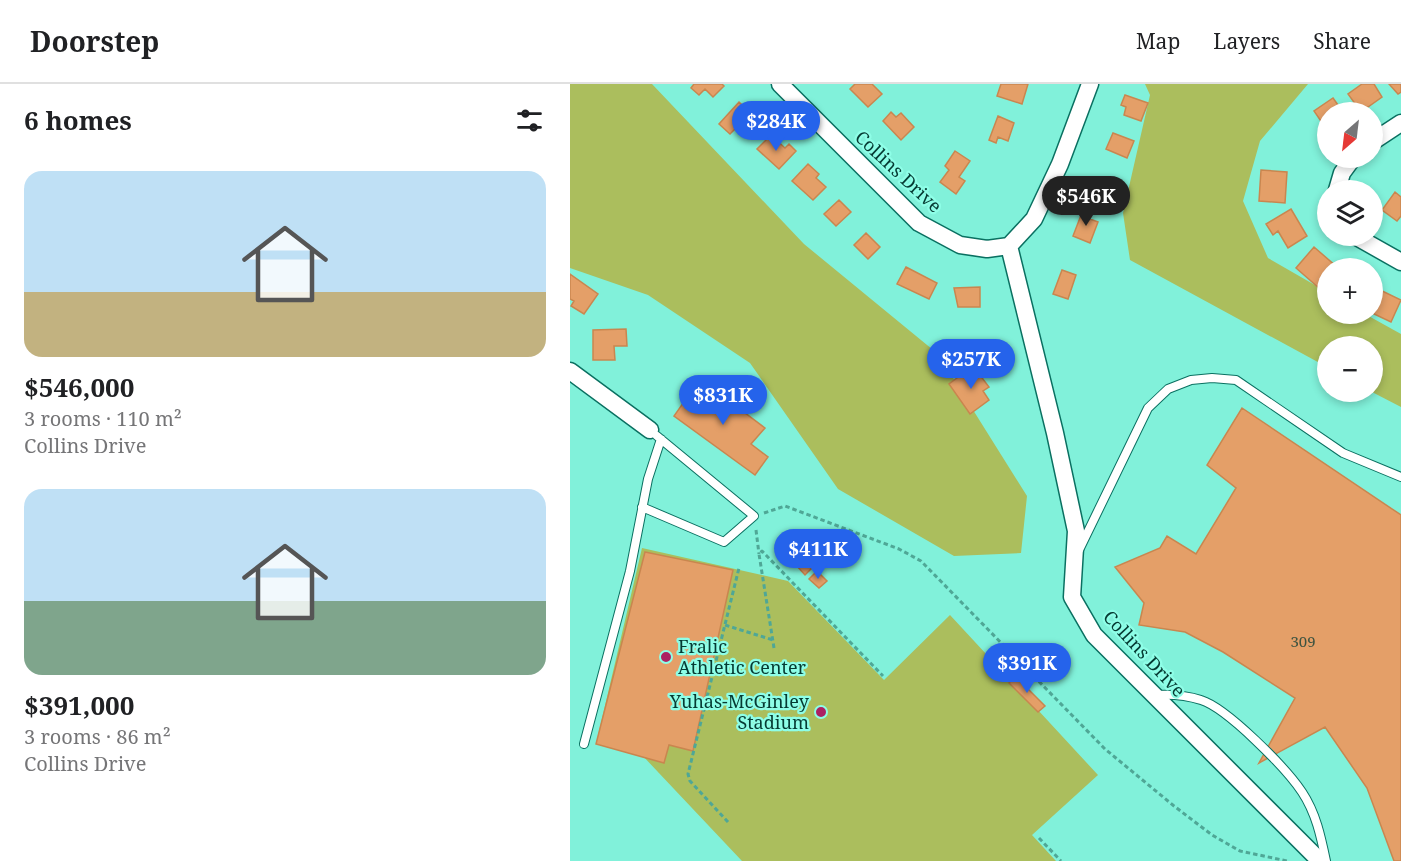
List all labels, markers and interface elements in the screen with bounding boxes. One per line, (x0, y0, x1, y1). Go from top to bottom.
text: Doorstep (30, 22, 159, 60)
text: Map (1136, 27, 1180, 55)
text: Layers (1213, 27, 1280, 55)
text: Share (1313, 27, 1371, 55)
pin: $284K (734, 101, 818, 152)
text: 6 homes (24, 102, 132, 138)
north arrow (1317, 102, 1383, 168)
map controls (1317, 102, 1383, 402)
icon: filters (513, 104, 546, 137)
text: $284K (746, 107, 806, 134)
street label: Collins Drive (850, 125, 947, 218)
pin: $546K (1044, 176, 1128, 227)
button: layers (1317, 180, 1383, 246)
text: $546K (1056, 182, 1116, 209)
icon: home (231, 210, 339, 318)
button: + (1317, 258, 1383, 324)
button: − (1317, 336, 1383, 402)
pin: $257K (929, 339, 1013, 390)
text: $257K (941, 345, 1001, 372)
text: $546,000 (24, 369, 134, 405)
pin: $831K (681, 375, 765, 426)
text: $831K (693, 381, 753, 408)
text: 3 rooms · 110 m² (24, 405, 182, 432)
text: Collins Drive (24, 432, 146, 459)
icon: home (231, 528, 339, 636)
pin: $411K (776, 529, 860, 580)
text: $411K (788, 535, 848, 562)
street label: Collins Drive (1098, 605, 1191, 702)
house number: 309 (1290, 631, 1316, 651)
place label: Fralic Athletic Center (678, 634, 807, 679)
pin: $391K (985, 643, 1069, 694)
text: $391K (997, 649, 1057, 676)
marker: Fralic Athletic Center (659, 650, 673, 664)
text: $391,000 (24, 687, 134, 723)
place label: Yuhas-McGinley Stadium (669, 689, 810, 734)
marker: Yuhas-McGinley Stadium (814, 705, 828, 719)
text: 3 rooms · 86 m² (24, 723, 171, 750)
text: Collins Drive (24, 750, 146, 777)

